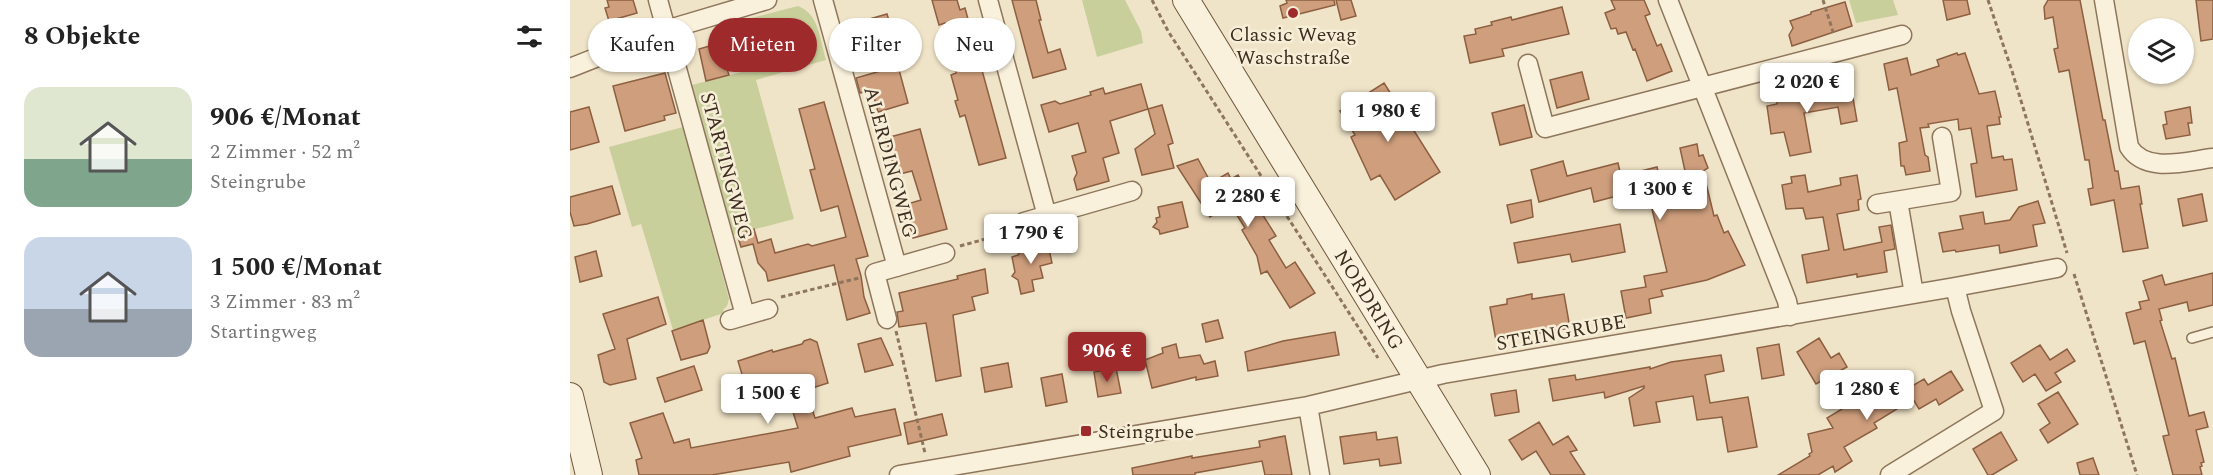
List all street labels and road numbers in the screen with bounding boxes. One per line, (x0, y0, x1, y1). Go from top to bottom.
street label: ALERDINGWEG (855, 83, 925, 242)
street label: STARTINGWEG (692, 89, 760, 244)
street label: NORDRING (1326, 244, 1411, 356)
street label: STEINGRUBE (1494, 307, 1629, 359)

